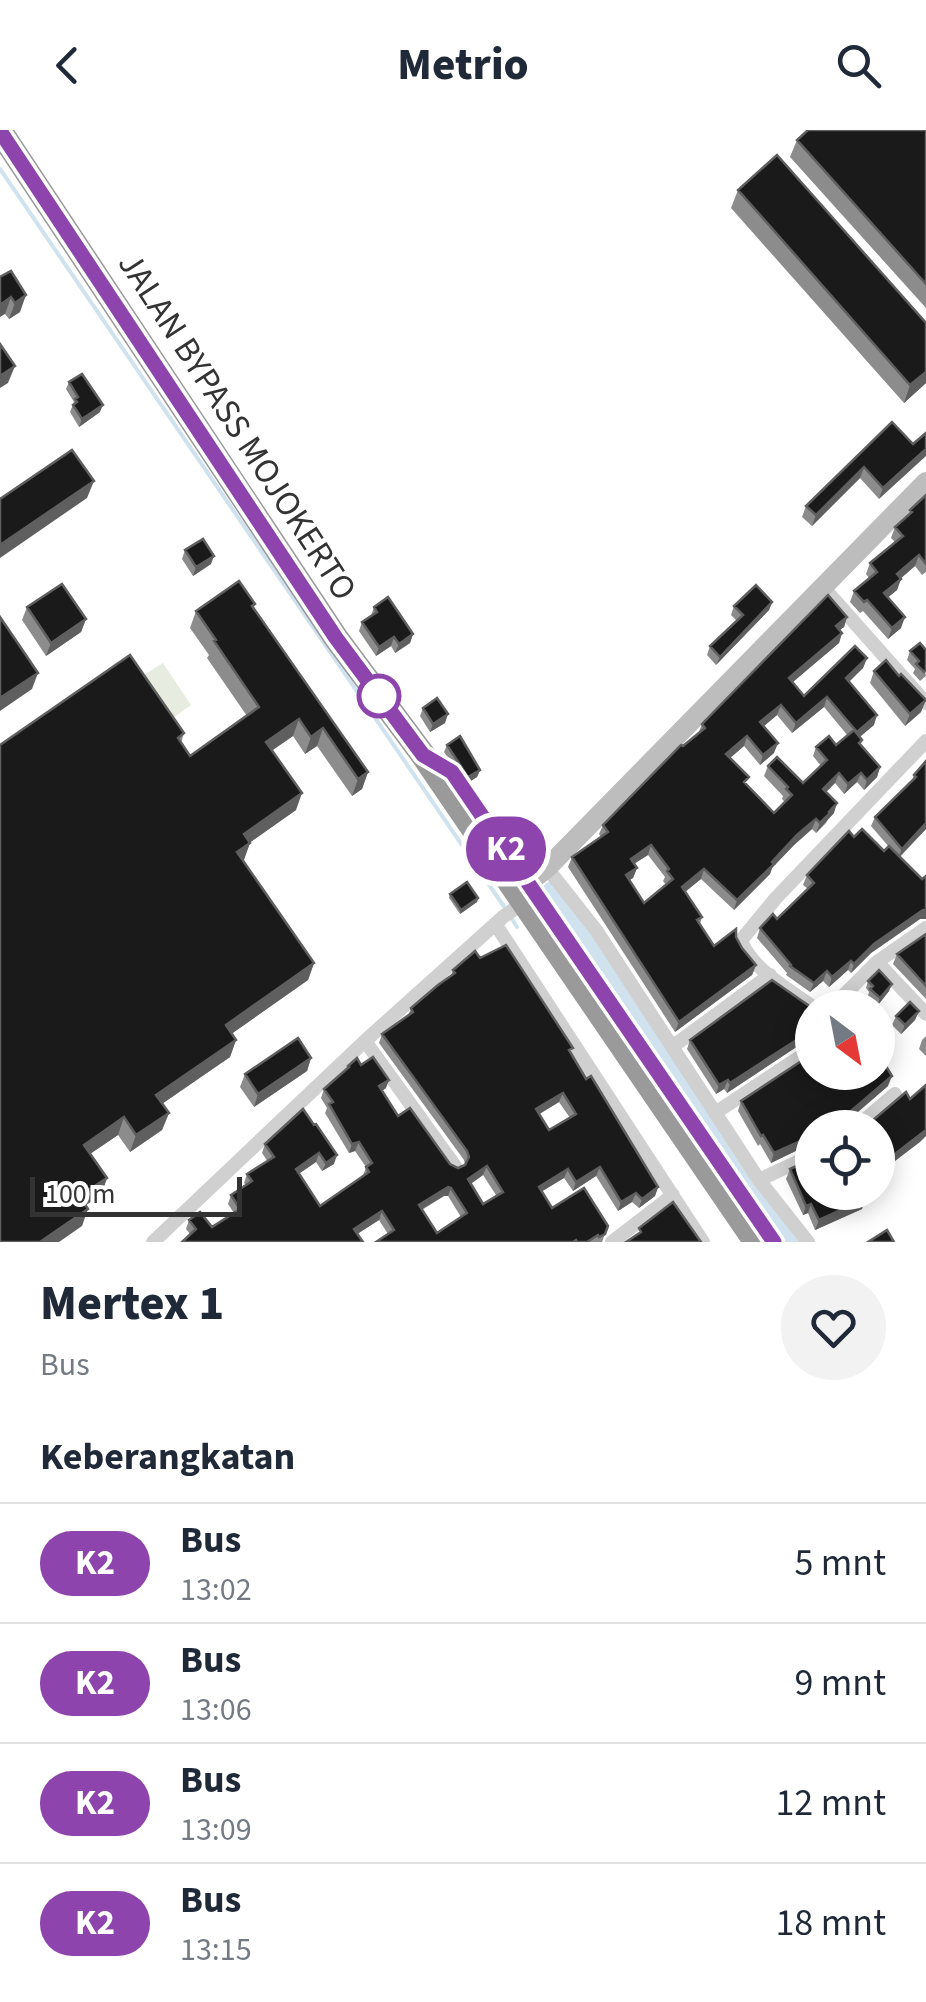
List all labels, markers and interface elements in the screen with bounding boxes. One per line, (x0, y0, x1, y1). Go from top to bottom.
text: Metrio (397, 33, 529, 97)
icon: back (40, 38, 95, 93)
icon: search (831, 38, 886, 93)
street label: JALAN BYPASS MOJOKERTO (106, 243, 369, 610)
unlabelled marker (358, 675, 400, 717)
line badge: K2 (461, 816, 551, 882)
text: K2 (486, 824, 526, 874)
north arrow (795, 990, 895, 1090)
map controls (795, 990, 895, 1210)
button: locate (795, 1110, 895, 1210)
scale bar (30, 1172, 242, 1216)
text: 100 m (45, 1174, 116, 1214)
text: Mertex 1 (40, 1270, 224, 1338)
button: heart (781, 1275, 886, 1380)
text: Bus (40, 1342, 90, 1388)
text: Keberangkatan (40, 1430, 295, 1484)
text: Bus (180, 1513, 241, 1567)
text: 5 mnt (794, 1536, 886, 1590)
text: K2 (75, 1538, 115, 1588)
text: 13:02 (180, 1567, 252, 1613)
text: Bus (180, 1633, 241, 1687)
text: 9 mnt (794, 1656, 886, 1710)
text: K2 (75, 1658, 115, 1708)
text: 13:06 (180, 1687, 252, 1733)
text: Bus (180, 1753, 241, 1807)
text: 12 mnt (775, 1776, 886, 1830)
text: K2 (75, 1778, 115, 1828)
text: 13:09 (180, 1807, 252, 1853)
text: Bus (180, 1873, 241, 1927)
text: 18 mnt (775, 1896, 886, 1950)
text: K2 (75, 1898, 115, 1948)
text: 13:15 (180, 1927, 252, 1973)

